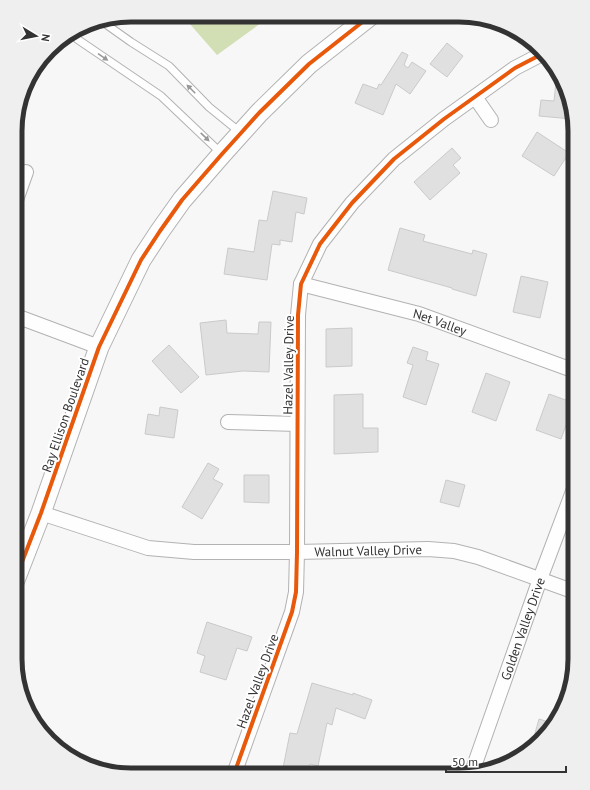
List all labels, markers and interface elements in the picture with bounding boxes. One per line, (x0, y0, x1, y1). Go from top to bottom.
north arrow (16, 16, 56, 56)
text: N (38, 33, 53, 43)
one-way arrow (98, 53, 108, 61)
one-way arrow (186, 84, 196, 94)
one-way arrow (200, 133, 210, 142)
street label: Net Valley (411, 305, 469, 340)
street label: Hazel Valley Drive (279, 315, 298, 415)
street label: Ray Ellison Boulevard (38, 356, 93, 475)
street label: Walnut Valley Drive (314, 541, 422, 561)
street label: Golden Valley Drive (497, 575, 549, 683)
street label: Hazel Valley Drive (232, 631, 282, 731)
scale bar (446, 748, 566, 774)
text: 50 m (452, 754, 478, 769)

